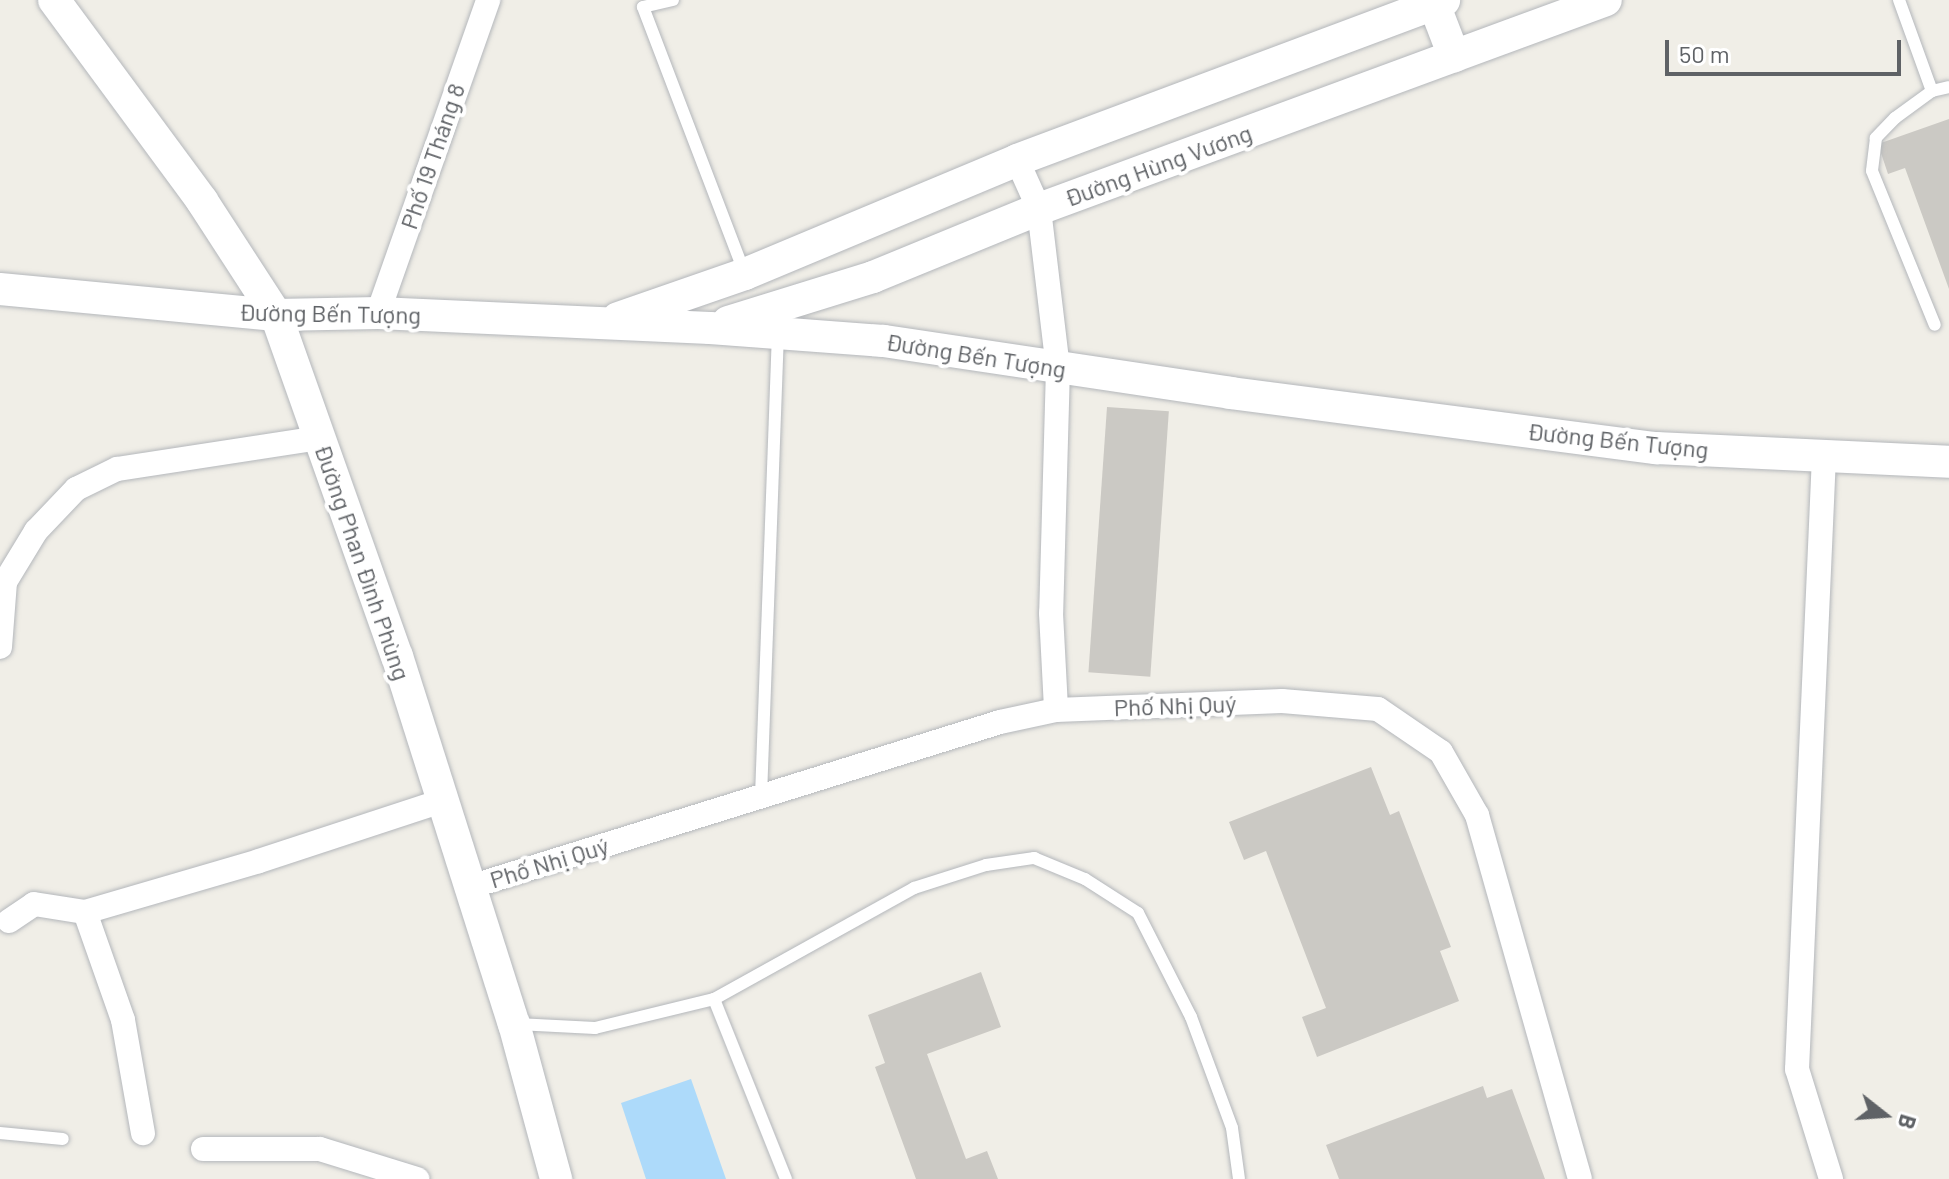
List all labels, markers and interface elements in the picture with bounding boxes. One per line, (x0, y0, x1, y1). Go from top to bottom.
scale bar (1669, 24, 1905, 74)
text: 50 m (1679, 39, 1730, 68)
street label: Phố 19 Tháng 8 (394, 79, 470, 233)
street label: Đường Hùng Vương (1060, 118, 1256, 212)
street label: Đường Bến Tượng (239, 297, 421, 329)
street label: Đường Bến Tượng (884, 327, 1068, 383)
street label: Đường Bến Tượng (1526, 416, 1710, 464)
street label: Đường Phan Đình Phùng (309, 440, 417, 684)
street label: Phố Nhị Quý (1113, 688, 1237, 722)
street label: Phố Nhị Quý (486, 830, 612, 894)
north arrow (1845, 1075, 1925, 1155)
text: B (1894, 1112, 1922, 1132)

